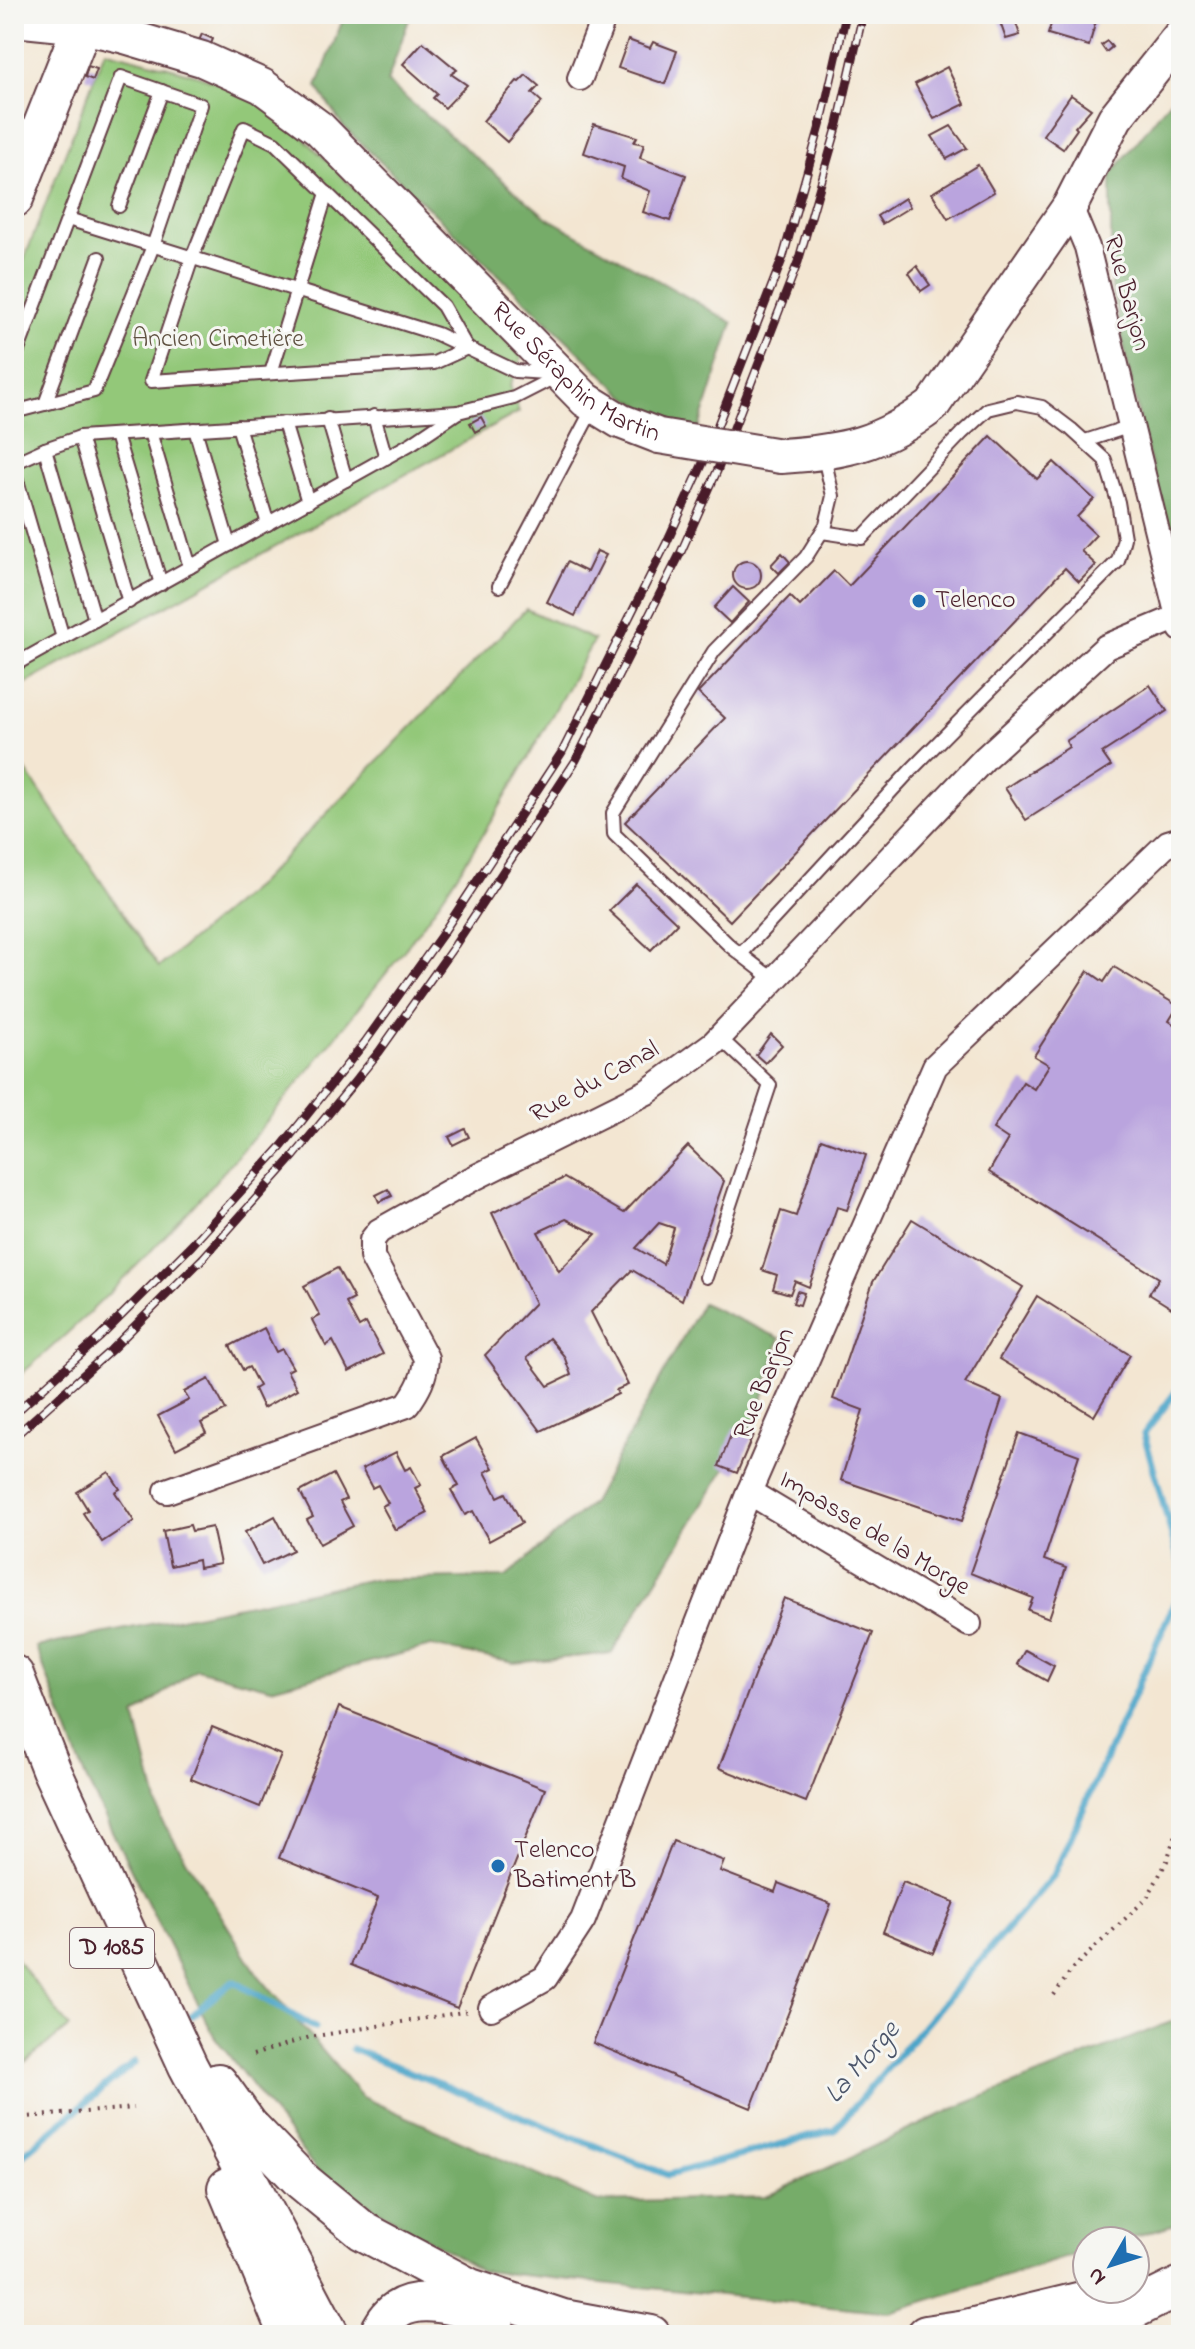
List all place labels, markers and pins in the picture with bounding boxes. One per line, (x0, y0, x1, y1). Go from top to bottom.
place label: Telenco (935, 582, 1015, 620)
marker: Telenco (910, 592, 928, 610)
place label: Telenco Batiment B (513, 1832, 636, 1900)
marker: Telenco Batiment B (489, 1857, 507, 1875)

